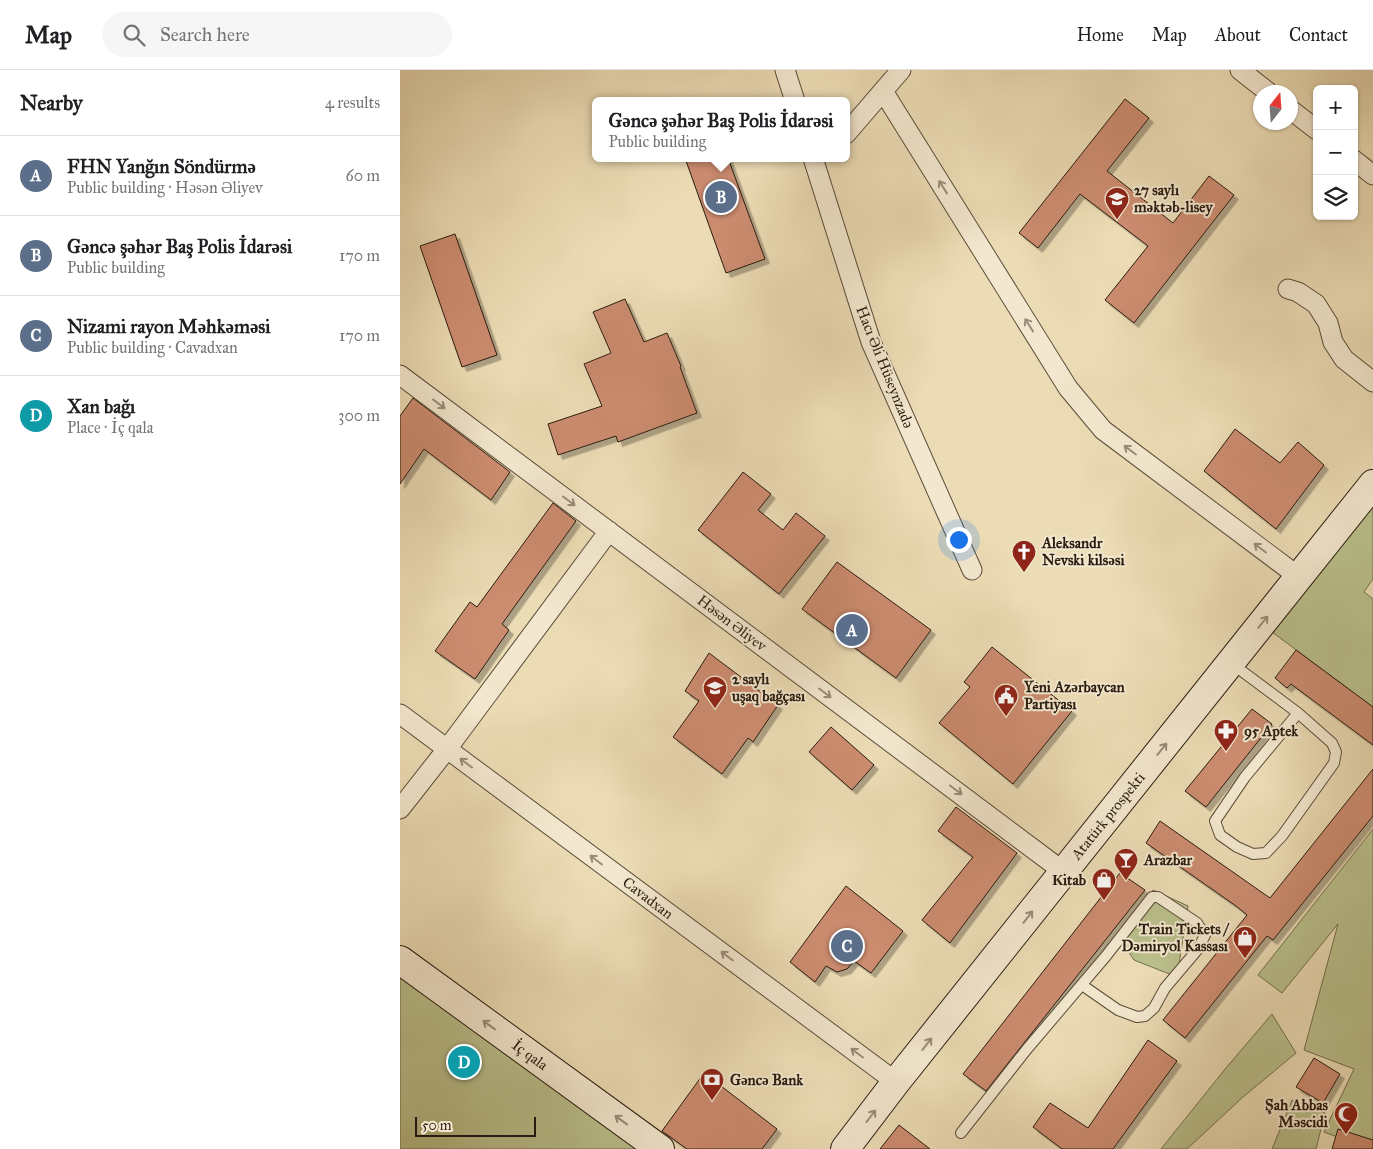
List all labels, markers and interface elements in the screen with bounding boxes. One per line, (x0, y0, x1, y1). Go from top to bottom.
search box (102, 12, 452, 57)
text: Map (25, 20, 72, 50)
icon: search (120, 21, 148, 49)
text: Search here (160, 23, 250, 46)
text: Home (1077, 24, 1124, 46)
text: Map (1152, 24, 1187, 46)
text: About (1215, 24, 1261, 46)
text: Contact (1289, 24, 1348, 46)
north arrow (1253, 85, 1298, 130)
map controls (1313, 85, 1358, 220)
button: + (1313, 85, 1358, 130)
text: Nearby (20, 90, 83, 116)
text: 4 results (325, 93, 380, 112)
popup (592, 97, 850, 162)
text: Gəncə şəhər Baş Polis İdarəsi (608, 109, 834, 132)
button: − (1313, 130, 1358, 175)
text: Public building (608, 132, 706, 151)
text: FHN Yanğın Söndürmə (67, 155, 256, 178)
text: A (31, 166, 41, 185)
text: 60 m (346, 166, 380, 185)
button: layers (1313, 175, 1358, 220)
text: Public building · Həsən Əliyev (67, 178, 263, 197)
pin: B (705, 178, 737, 216)
one-way arrow (938, 181, 948, 195)
place label: 27 saylı məktəb-lisey (1133, 181, 1213, 217)
school or university icon: 27 saylı məktəb-lisey (1104, 186, 1130, 220)
text: Gəncə şəhər Baş Polis İdarəsi (67, 235, 292, 258)
text: B (31, 246, 41, 265)
text: 170 m (339, 246, 380, 265)
text: Public building (67, 258, 165, 277)
street label: Hacı Əli Hüseynzadə (852, 303, 918, 431)
text: Nizami rayon Məhkəməsi (67, 315, 271, 338)
one-way arrow (1024, 319, 1034, 333)
text: C (31, 326, 41, 345)
text: 170 m (339, 326, 380, 345)
text: Public building · Cavadxan (67, 338, 238, 357)
text: Xan bağı (67, 395, 135, 418)
one-way arrow (432, 399, 446, 409)
text: D (30, 406, 42, 425)
text: 300 m (338, 406, 380, 425)
text: Place · İç qala (67, 418, 154, 437)
one-way arrow (1124, 445, 1137, 456)
one-way arrow (562, 496, 575, 507)
your location (946, 527, 972, 553)
place label: Aleksandr Nevski kilsəsi (1041, 534, 1125, 569)
church icon: Aleksandr Nevski kilsəsi (1011, 539, 1037, 573)
one-way arrow (1253, 543, 1267, 553)
street label: Həsən Əliyev (694, 591, 771, 655)
pin: A (836, 611, 868, 649)
one-way arrow (1258, 616, 1269, 629)
place label: 2 saylı uşaq bağçası (731, 670, 806, 706)
school or university icon: 2 saylı uşaq bağçası (702, 675, 728, 709)
place label: Yeni Azərbaycan Partiyası (1023, 678, 1126, 714)
public building icon: Yeni Azərbaycan Partiyası (993, 683, 1019, 717)
one-way arrow (818, 688, 832, 698)
pharmacy icon: 95 Aptek (1213, 718, 1239, 752)
place label: 95 Aptek (1244, 722, 1299, 741)
one-way arrow (1156, 743, 1167, 756)
one-way arrow (459, 758, 473, 768)
street label: Atatürk prospekti (1067, 769, 1149, 864)
one-way arrow (949, 785, 962, 796)
bar icon: Arazbar (1113, 847, 1139, 881)
place label: Arazbar (1143, 851, 1193, 869)
one-way arrow (590, 854, 603, 865)
shop icon: Кitab (1091, 867, 1117, 901)
place label: Кitab (1052, 871, 1087, 889)
street label: Cavadxan (619, 873, 677, 923)
one-way arrow (1022, 911, 1033, 924)
place label: Train Tickets / Dəmiryol Kassası (1121, 920, 1230, 956)
shop icon: Train Tickets / Dəmiryol Kassası (1232, 925, 1258, 959)
pin: C (831, 927, 863, 965)
one-way arrow (721, 951, 734, 962)
one-way arrow (482, 1020, 496, 1030)
street label: İç qala (508, 1036, 552, 1075)
one-way arrow (921, 1038, 932, 1051)
pin: D (448, 1043, 480, 1081)
one-way arrow (850, 1048, 864, 1058)
bank icon: Gəncə Bank (699, 1067, 725, 1101)
place label: Gəncə Bank (730, 1071, 804, 1089)
place label: Şah Abbas Məscidi (1265, 1096, 1329, 1131)
mosque icon: Şah Abbas Məscidi (1333, 1101, 1359, 1135)
one-way arrow (865, 1110, 876, 1123)
scale bar (415, 1114, 536, 1137)
one-way arrow (615, 1115, 628, 1126)
text: 50 m (422, 1117, 451, 1134)

